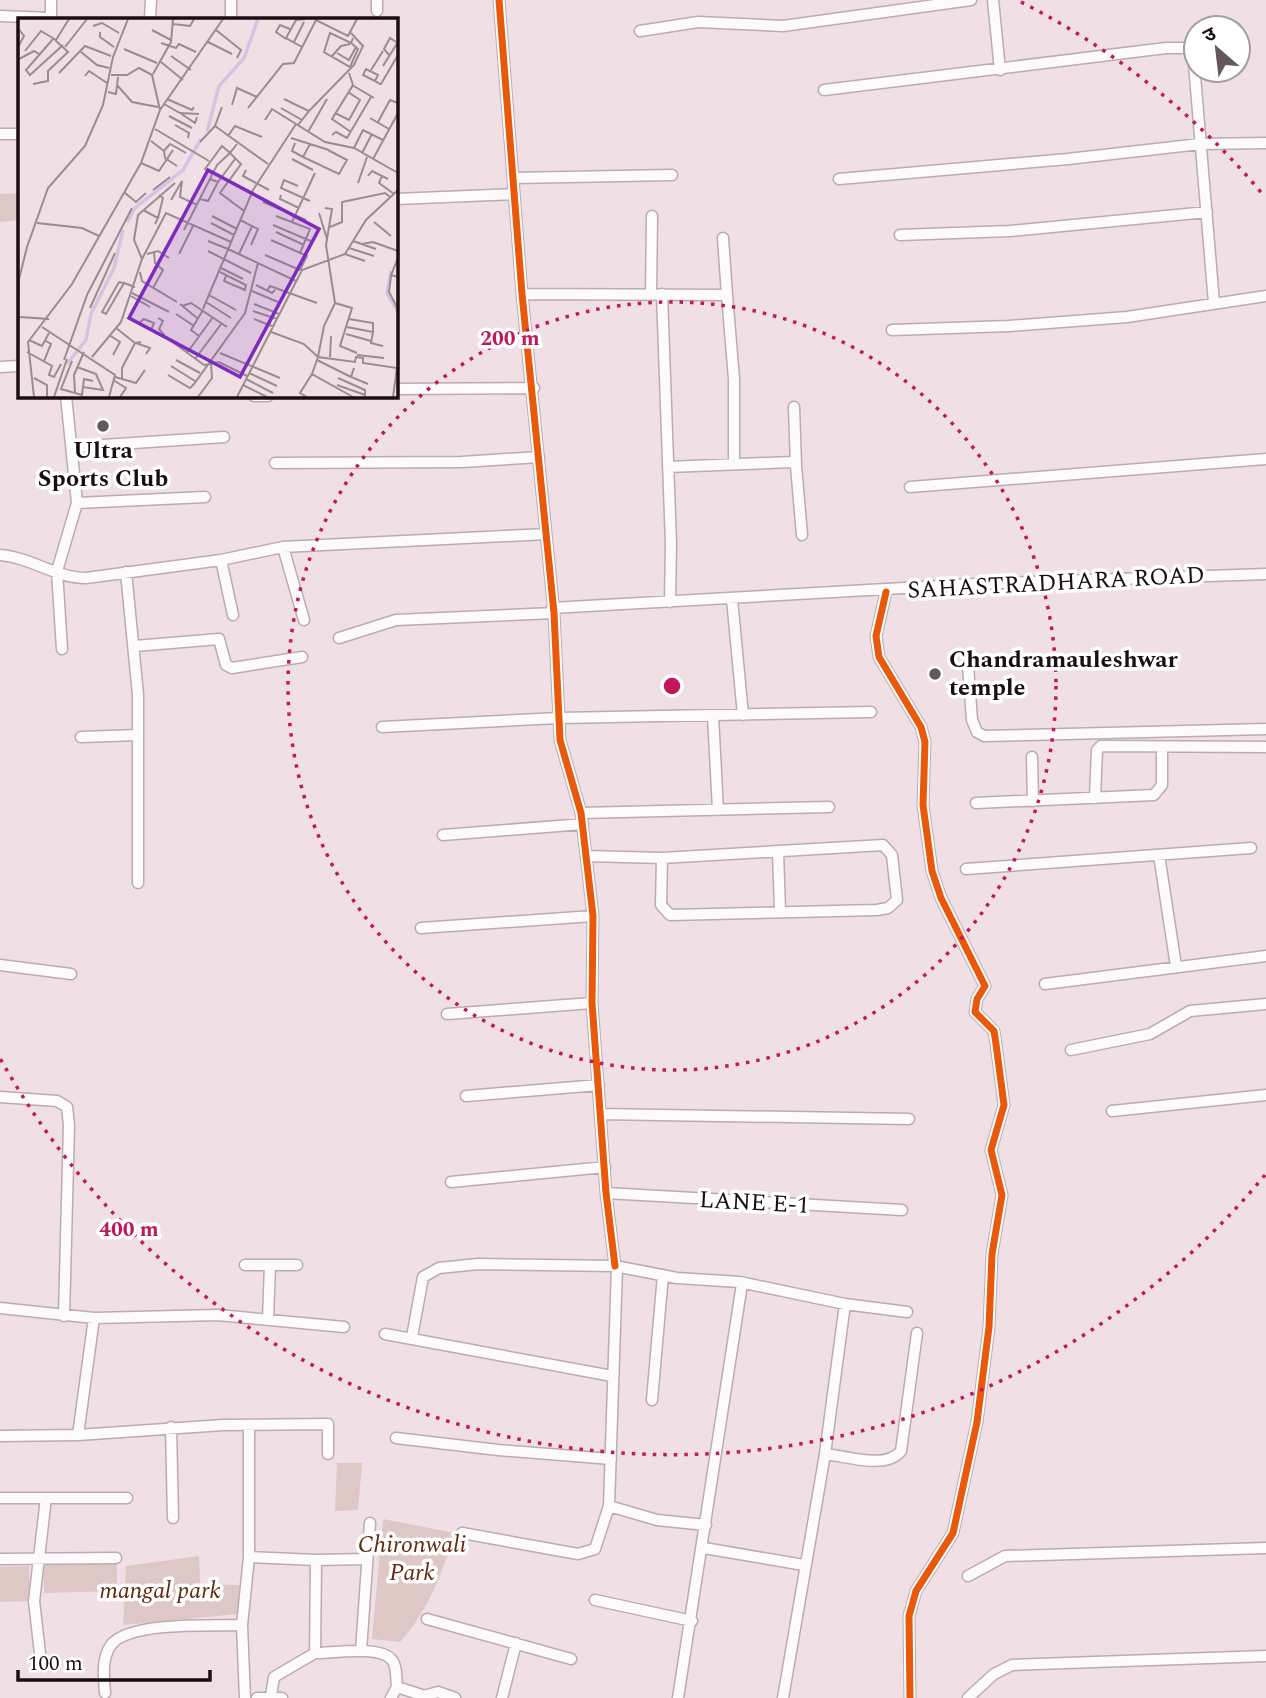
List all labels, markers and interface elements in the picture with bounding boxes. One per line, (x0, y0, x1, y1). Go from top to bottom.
north arrow (1182, 14, 1252, 84)
inset map (18, 18, 397, 397)
text: उ (1198, 19, 1222, 51)
text: 200 m (480, 323, 540, 355)
marker: Ultra Sports Club (95, 418, 111, 434)
place label: Ultra Sports Club (38, 433, 168, 497)
street label: SAHASTRADHARA ROAD (906, 557, 1206, 609)
place label: Chandramauleshwar temple (949, 642, 1179, 706)
marker: Chandramauleshwar temple (927, 666, 943, 682)
centre of rings (660, 674, 684, 698)
street label: LANE E-1 (698, 1182, 810, 1224)
text: 400 m (99, 1214, 159, 1246)
park label: Chironwali Park (358, 1527, 466, 1591)
park label: mangal park (99, 1573, 221, 1609)
scale bar (18, 1638, 210, 1682)
text: 100 m (28, 1648, 83, 1680)

